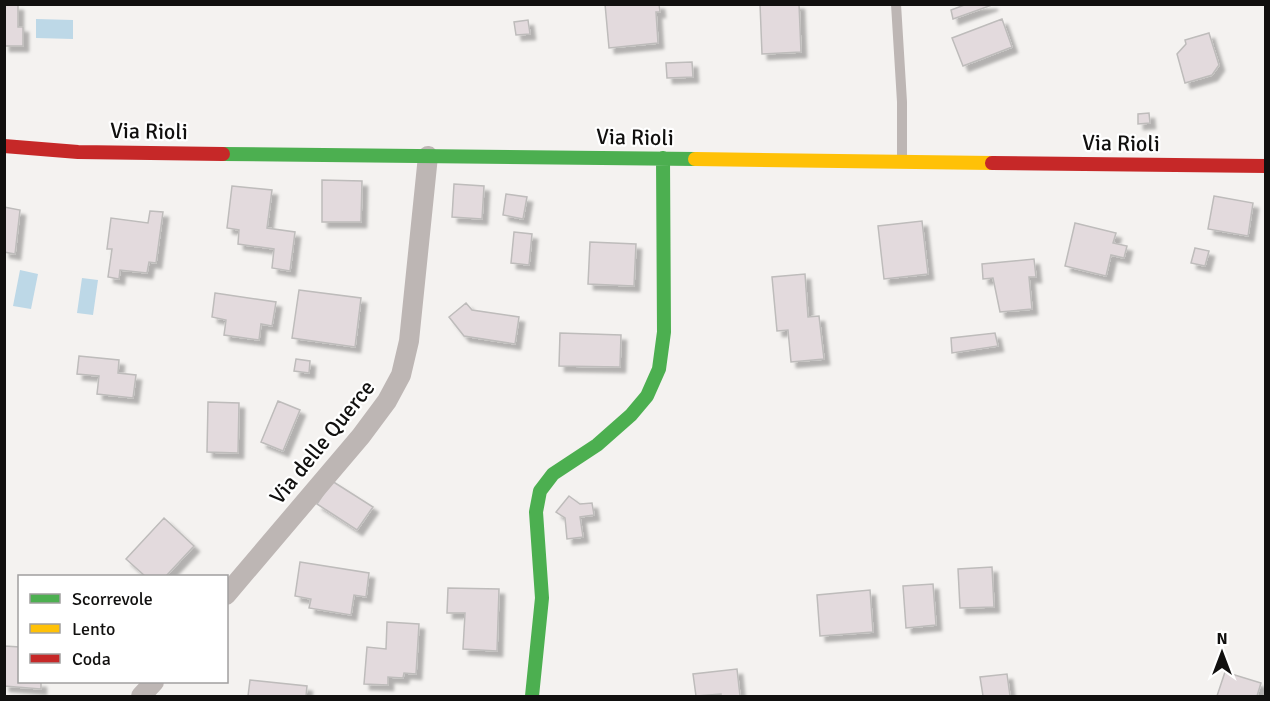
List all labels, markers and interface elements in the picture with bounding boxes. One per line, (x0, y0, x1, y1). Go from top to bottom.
street label: Via Rioli (110, 117, 188, 145)
street label: Via Rioli (596, 123, 674, 151)
street label: Via Rioli (1082, 129, 1160, 157)
street label: Via delle Querce (264, 375, 380, 509)
legend (18, 575, 228, 683)
text: Scorrevole (72, 588, 153, 610)
text: Lento (72, 618, 115, 640)
north arrow (1192, 623, 1252, 683)
text: N (1216, 629, 1228, 649)
text: Coda (72, 648, 111, 670)

